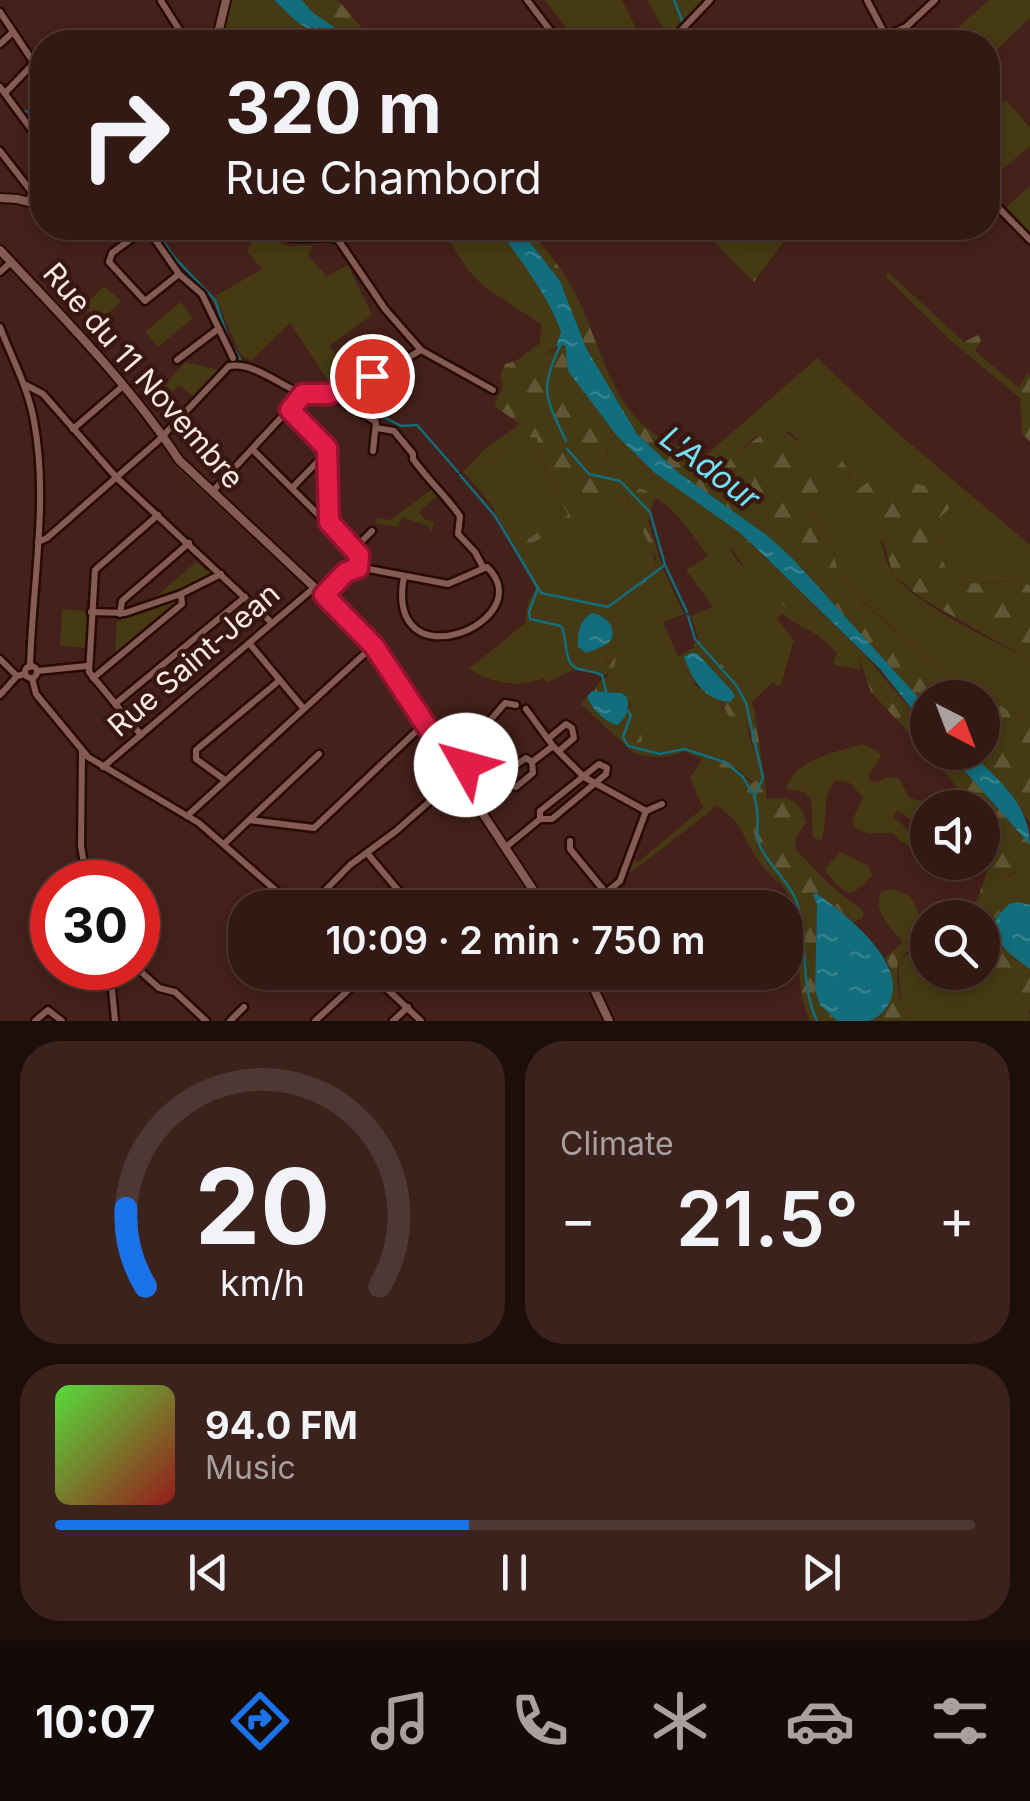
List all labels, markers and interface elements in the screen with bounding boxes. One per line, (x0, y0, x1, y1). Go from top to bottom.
text: 320 m (225, 65, 442, 150)
icon: right (60, 70, 190, 200)
text: Rue Chambord (225, 150, 542, 205)
street label: Rue du 11 Novembre (36, 255, 252, 495)
pin (330, 334, 415, 419)
icon: arrive (345, 349, 400, 404)
water label: L'Adour (653, 418, 768, 518)
street label: Rue Saint-Jean (100, 575, 286, 743)
north arrow (910, 680, 1000, 770)
map controls (910, 680, 1000, 990)
position arrow (414, 713, 518, 817)
button: sound (910, 790, 1000, 880)
speed limit sign: 30 (30, 860, 160, 990)
button: search (910, 900, 1000, 990)
text: 10:09 · 2 min · 750 m (325, 917, 706, 963)
text: Climate (560, 1124, 674, 1163)
text: 20 (195, 1143, 330, 1269)
text: 21.5° (676, 1173, 859, 1264)
text: − (560, 1186, 596, 1252)
text: + (939, 1186, 975, 1252)
text: km/h (220, 1261, 305, 1305)
text: 94.0 FM (205, 1402, 358, 1448)
text: Music (205, 1448, 296, 1487)
icon: previous (181, 1545, 236, 1600)
icon: pause (487, 1545, 542, 1600)
icon: next (794, 1545, 849, 1600)
icon: directions (225, 1686, 295, 1756)
icon: music (365, 1686, 435, 1756)
icon: phone (505, 1686, 575, 1756)
icon: climate (645, 1686, 715, 1756)
icon: car (785, 1686, 855, 1756)
icon: filters (925, 1686, 995, 1756)
text: 10:07 (35, 1694, 155, 1749)

